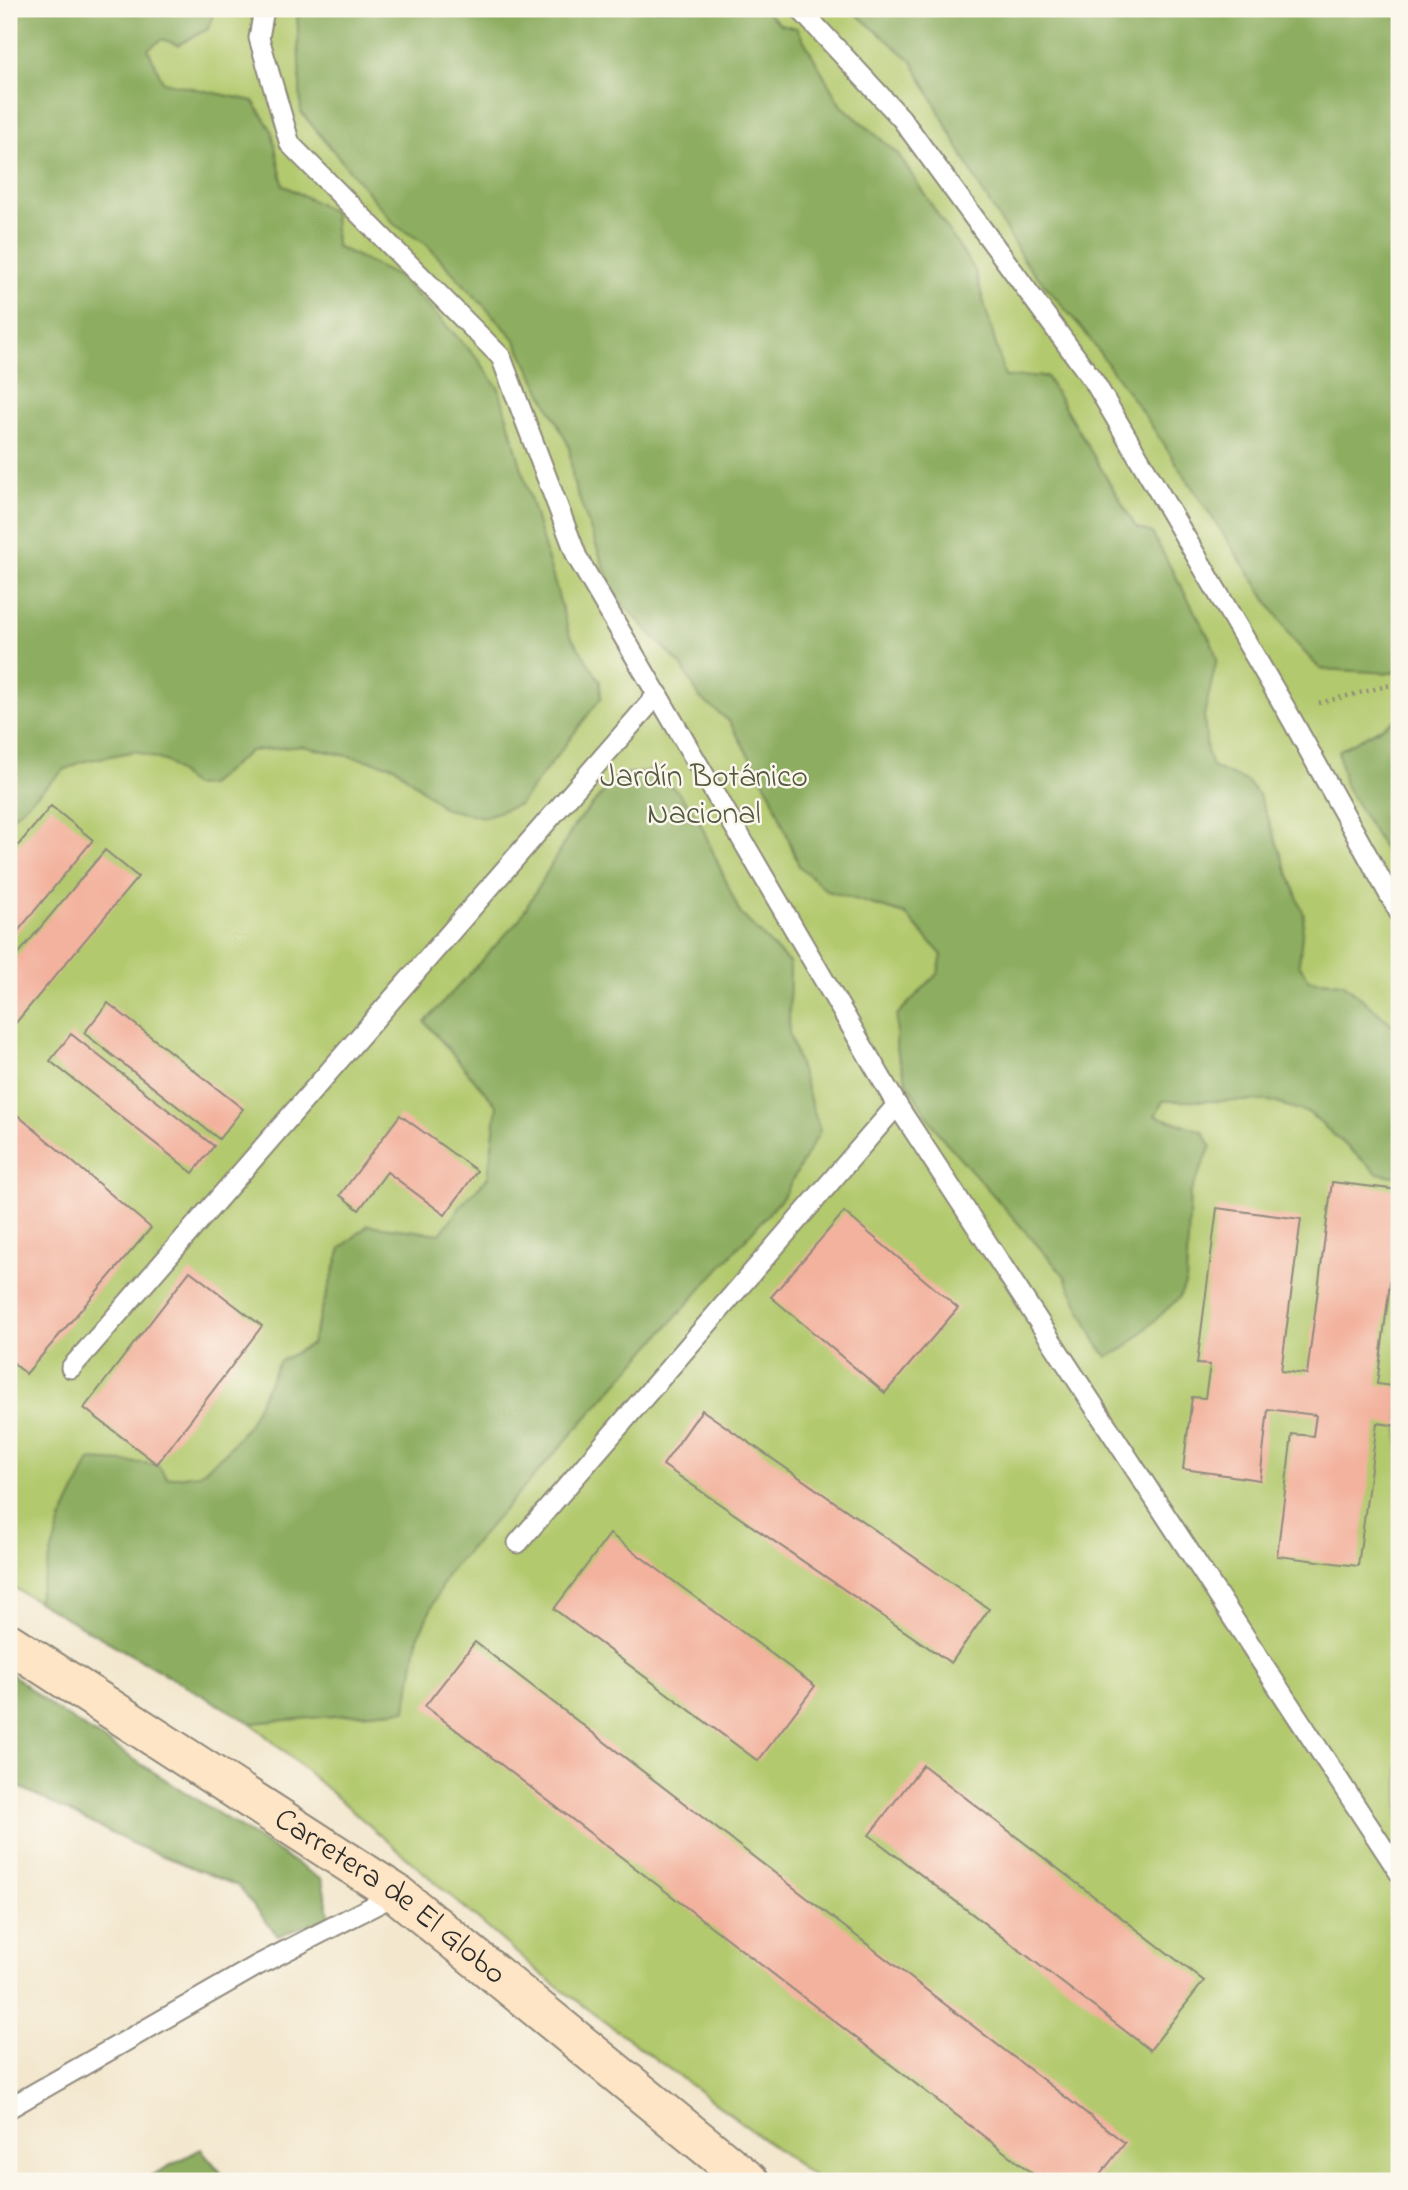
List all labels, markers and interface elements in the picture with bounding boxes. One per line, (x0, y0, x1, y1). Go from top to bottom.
park label: Jardín Botánico Nacional (600, 755, 808, 839)
street label: Carretera de El Globo (264, 1797, 516, 1997)

